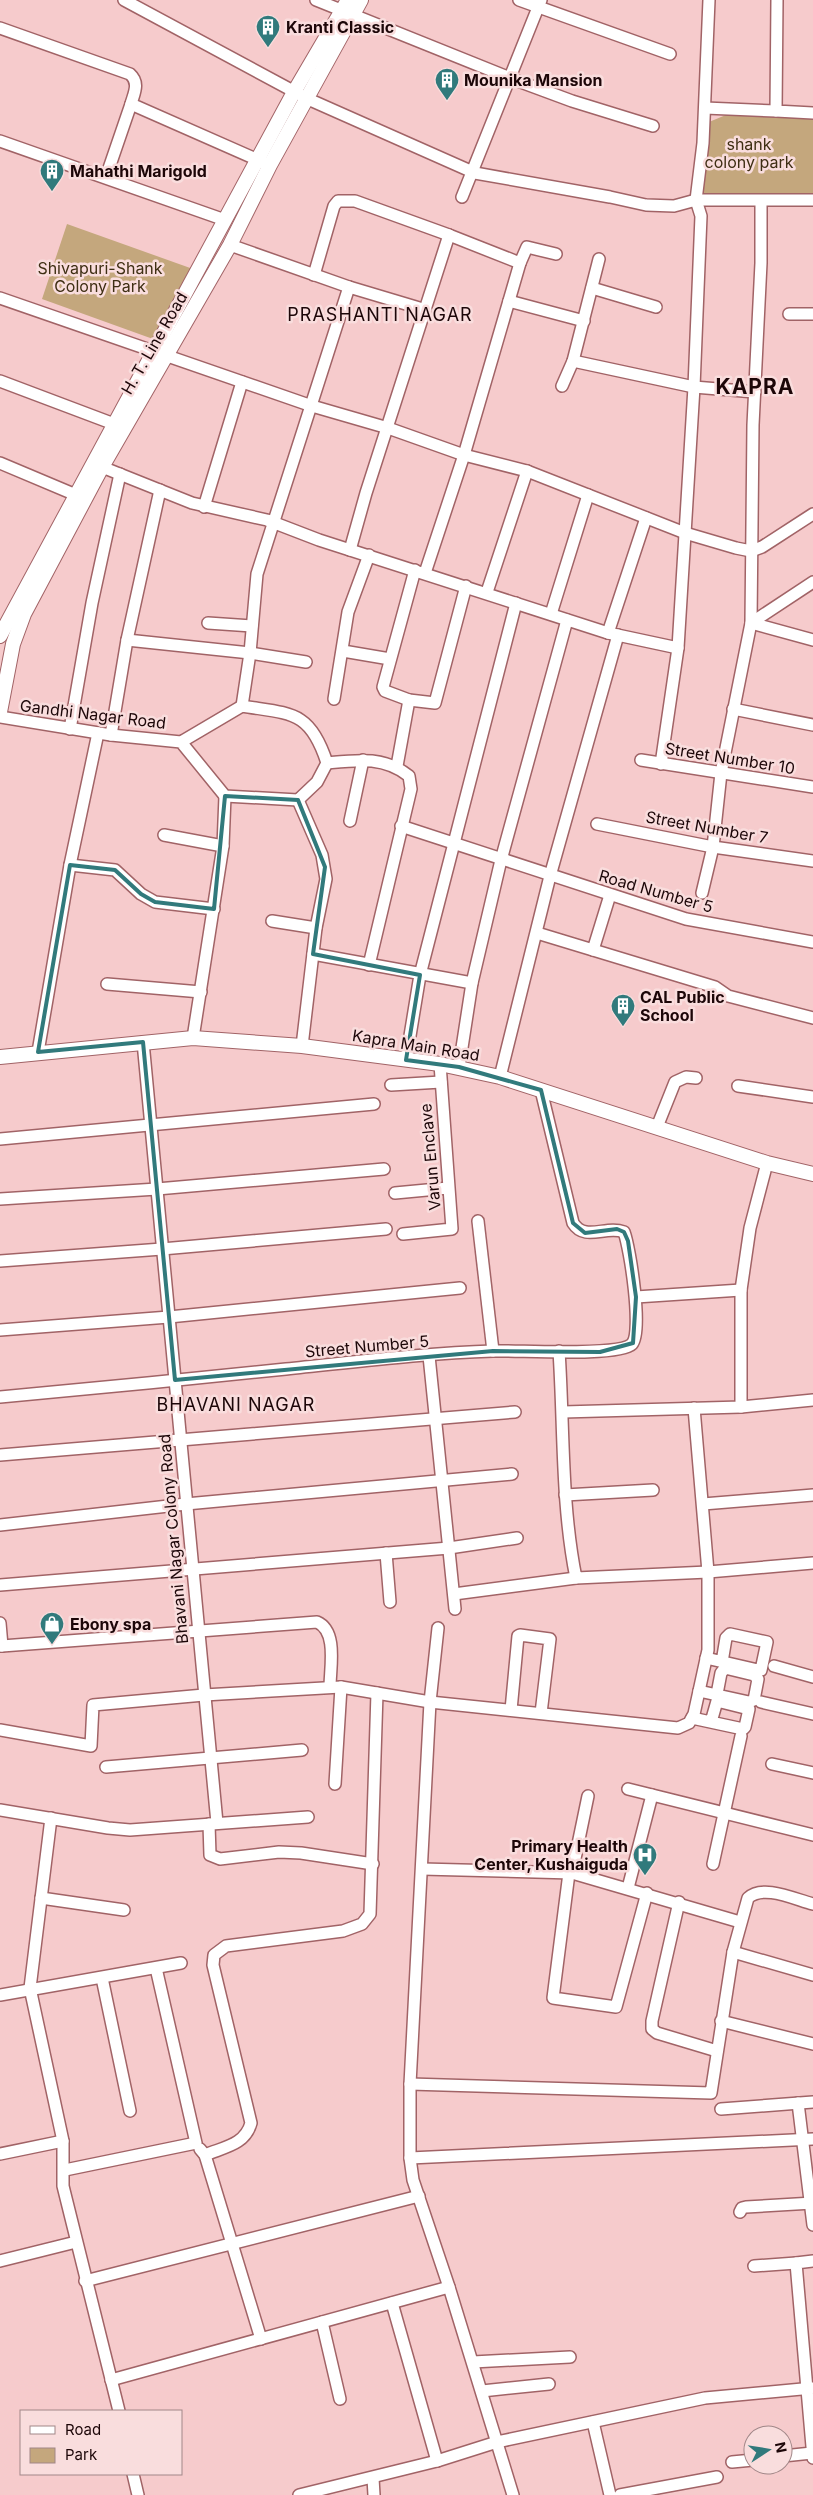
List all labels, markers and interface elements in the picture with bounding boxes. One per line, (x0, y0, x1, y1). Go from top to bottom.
building icon: Kranti Classic (255, 14, 281, 48)
place label: Kranti Classic (286, 17, 394, 37)
building icon: Mounika Mansion (434, 67, 460, 101)
place label: Mounika Mansion (464, 70, 603, 90)
park label: shank colony park (705, 134, 794, 172)
building icon: Mahathi Marigold (39, 158, 65, 192)
place label: Mahathi Marigold (70, 161, 207, 181)
park label: Shivapuri-Shank Colony Park (37, 258, 163, 296)
street label: H. T. Line Road (117, 288, 191, 398)
district label: PRASHANTI NAGAR (287, 304, 473, 325)
district label: KAPRA (716, 374, 794, 399)
street label: Gandhi Nagar Road (19, 695, 167, 733)
street label: Street Number 10 (664, 738, 796, 778)
street label: Street Number 7 (644, 806, 770, 848)
street label: Road Number 5 (597, 865, 715, 917)
place label: CAL Public School (640, 987, 725, 1025)
building icon: CAL Public School (610, 993, 636, 1027)
street label: Kapra Main Road (351, 1025, 481, 1065)
street label: Varun Enclave (415, 1103, 445, 1211)
street label: Street Number 5 (304, 1331, 430, 1361)
district label: BHAVANI NAGAR (157, 1394, 315, 1415)
street label: Bhavani Nagar Colony Road (154, 1433, 192, 1645)
shop icon: Ebony spa (39, 1611, 65, 1645)
place label: Ebony spa (70, 1614, 151, 1634)
place label: Primary Health Center, Kushaiguda (474, 1836, 628, 1874)
hospital icon: Primary Health Center, Kushaiguda (632, 1842, 658, 1876)
legend (20, 2410, 182, 2475)
text: Road (65, 2420, 101, 2439)
north arrow (743, 2425, 793, 2475)
text: N (772, 2440, 791, 2454)
text: Park (65, 2445, 98, 2464)

